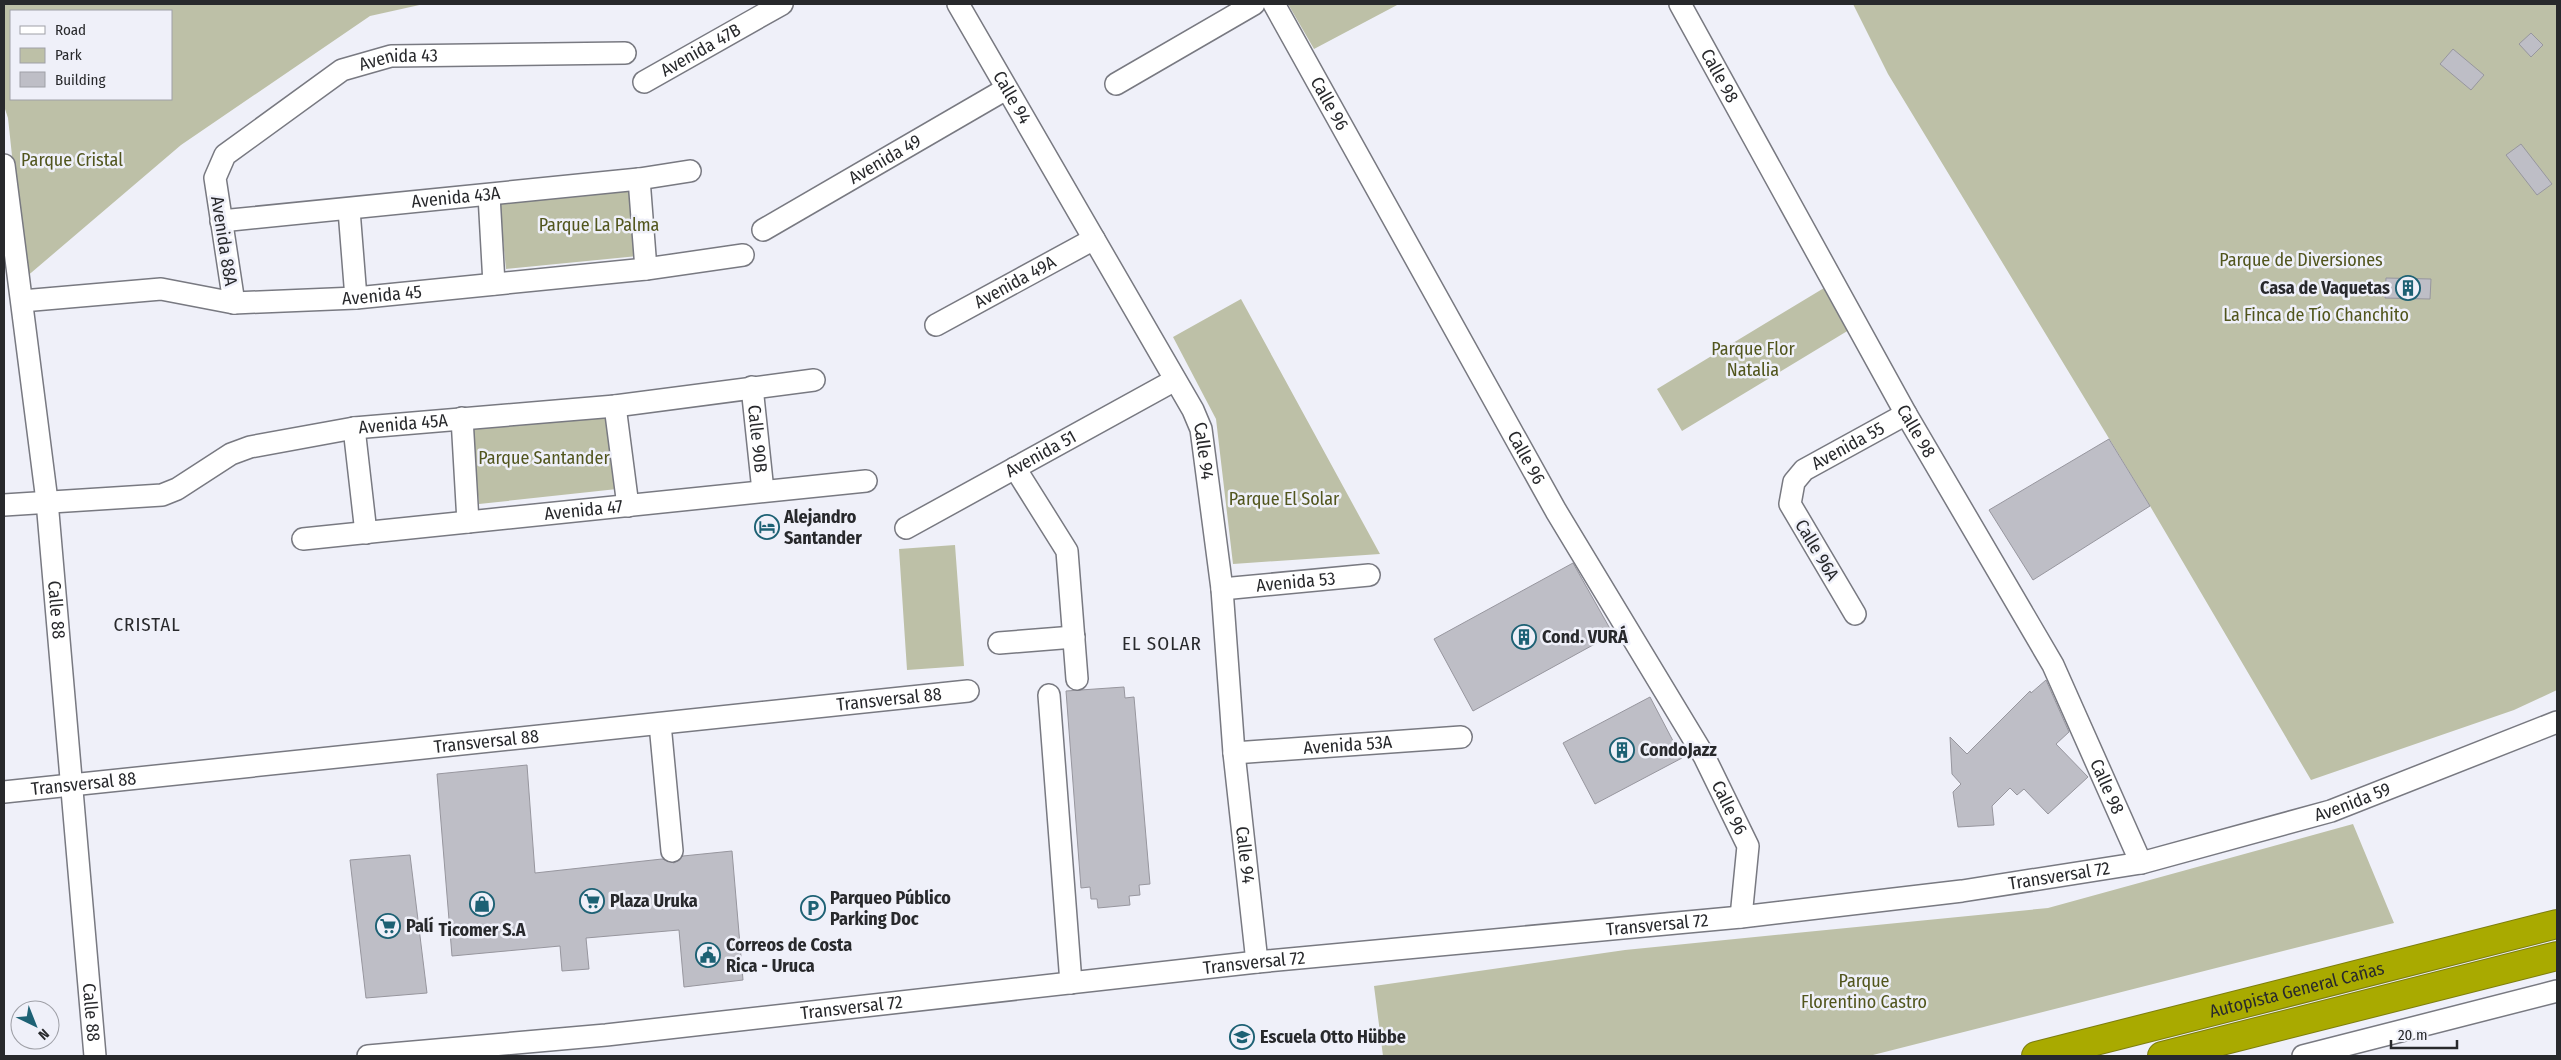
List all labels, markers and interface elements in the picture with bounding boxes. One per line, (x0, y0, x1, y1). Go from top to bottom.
legend (10, 10, 172, 100)
street label: Avenida 47B (657, 19, 745, 81)
text: Road (55, 21, 86, 39)
street label: Avenida 43 (356, 44, 438, 76)
street label: Calle 98 (1696, 45, 1743, 106)
text: Park (55, 46, 82, 64)
street label: Calle 94 (988, 67, 1036, 128)
text: Building (55, 71, 106, 89)
street label: Calle 96 (1306, 73, 1353, 134)
street label: Avenida 49 (845, 130, 925, 189)
park label: Parque Cristal (21, 149, 123, 171)
street label: Avenida 43A (410, 182, 502, 213)
street label: Avenida 88A (206, 195, 242, 288)
park label: Parque La Palma (539, 214, 660, 236)
park label: Parque de Diversiones (2219, 249, 2383, 271)
street label: Avenida 49A (970, 251, 1060, 313)
building icon: Casa de Vaquetas (2395, 275, 2421, 301)
place label: Casa de Vaquetas (2260, 277, 2390, 299)
street label: Avenida 45 (342, 280, 423, 310)
park label: La Finca de Tío Chanchito (2223, 304, 2409, 326)
park label: Parque Flor Natalia (1711, 338, 1795, 381)
street label: Calle 98 (1892, 401, 1940, 462)
street label: Calle 90B (743, 404, 772, 474)
street label: Avenida 45A (358, 409, 449, 439)
street label: Avenida 55 (1808, 417, 1888, 475)
street label: Calle 94 (1188, 419, 1219, 481)
street label: Avenida 51 (1002, 425, 1080, 482)
street label: Calle 96 (1503, 427, 1550, 488)
park label: Parque Santander (478, 447, 610, 469)
park label: Parque El Solar (1229, 488, 1340, 510)
street label: Avenida 47 (543, 495, 624, 525)
place label: Alejandro Santander (783, 506, 862, 549)
hotel icon: Alejandro Santander (754, 514, 780, 540)
street label: Calle 96A (1790, 515, 1844, 585)
street label: Avenida 53 (1255, 567, 1336, 597)
street label: Calle 88 (43, 580, 70, 640)
district label: CRISTAL (113, 613, 181, 636)
building icon: Cond. VURÁ (1511, 624, 1537, 650)
place label: Cond. VURÁ (1542, 625, 1628, 648)
district label: EL SOLAR (1122, 632, 1202, 655)
street label: Transversal 88 (836, 683, 943, 716)
street label: Transversal 88 (433, 725, 540, 758)
street label: Avenida 53A (1303, 731, 1393, 759)
building icon: CondoJazz (1609, 737, 1635, 763)
place label: CondoJazz (1640, 739, 1717, 761)
street label: Calle 98 (2085, 756, 2129, 817)
street label: Transversal 88 (30, 767, 137, 800)
street label: Calle 96 (1707, 777, 1752, 839)
street label: Avenida 59 (2312, 778, 2394, 826)
street label: Calle 94 (1231, 825, 1259, 885)
street label: Transversal 72 (2007, 857, 2112, 895)
place label: Parqueo Público Parking Doc (830, 887, 951, 930)
supermarket icon: Plaza Uruka (579, 888, 605, 914)
place label: Plaza Uruka (610, 890, 698, 912)
shop icon: Ticomer S.A (469, 891, 495, 917)
parking icon: Parqueo Público Parking Doc (800, 895, 826, 921)
street label: Transversal 72 (1605, 909, 1709, 940)
supermarket icon: Palí (375, 913, 401, 939)
place label: Palí (406, 915, 434, 937)
place label: Ticomer S.A (438, 919, 526, 941)
place label: Correos de Costa Rica - Uruca (726, 934, 852, 977)
public building icon: Correos de Costa Rica - Uruca (695, 942, 721, 968)
street label: Transversal 72 (1202, 947, 1306, 979)
street label: Autopista General Cañas (2207, 957, 2387, 1023)
park label: Parque Florentino Castro (1801, 970, 1927, 1013)
street label: Calle 88 (78, 982, 105, 1042)
street label: Transversal 72 (799, 991, 904, 1024)
north arrow (10, 1000, 60, 1050)
scale bar (2391, 1018, 2457, 1050)
school or university icon: Escuela Otto Hübbe (1229, 1024, 1255, 1050)
text: N (35, 1025, 52, 1043)
place label: Escuela Otto Hübbe (1260, 1026, 1406, 1048)
text: 20 m (2398, 1026, 2428, 1044)

